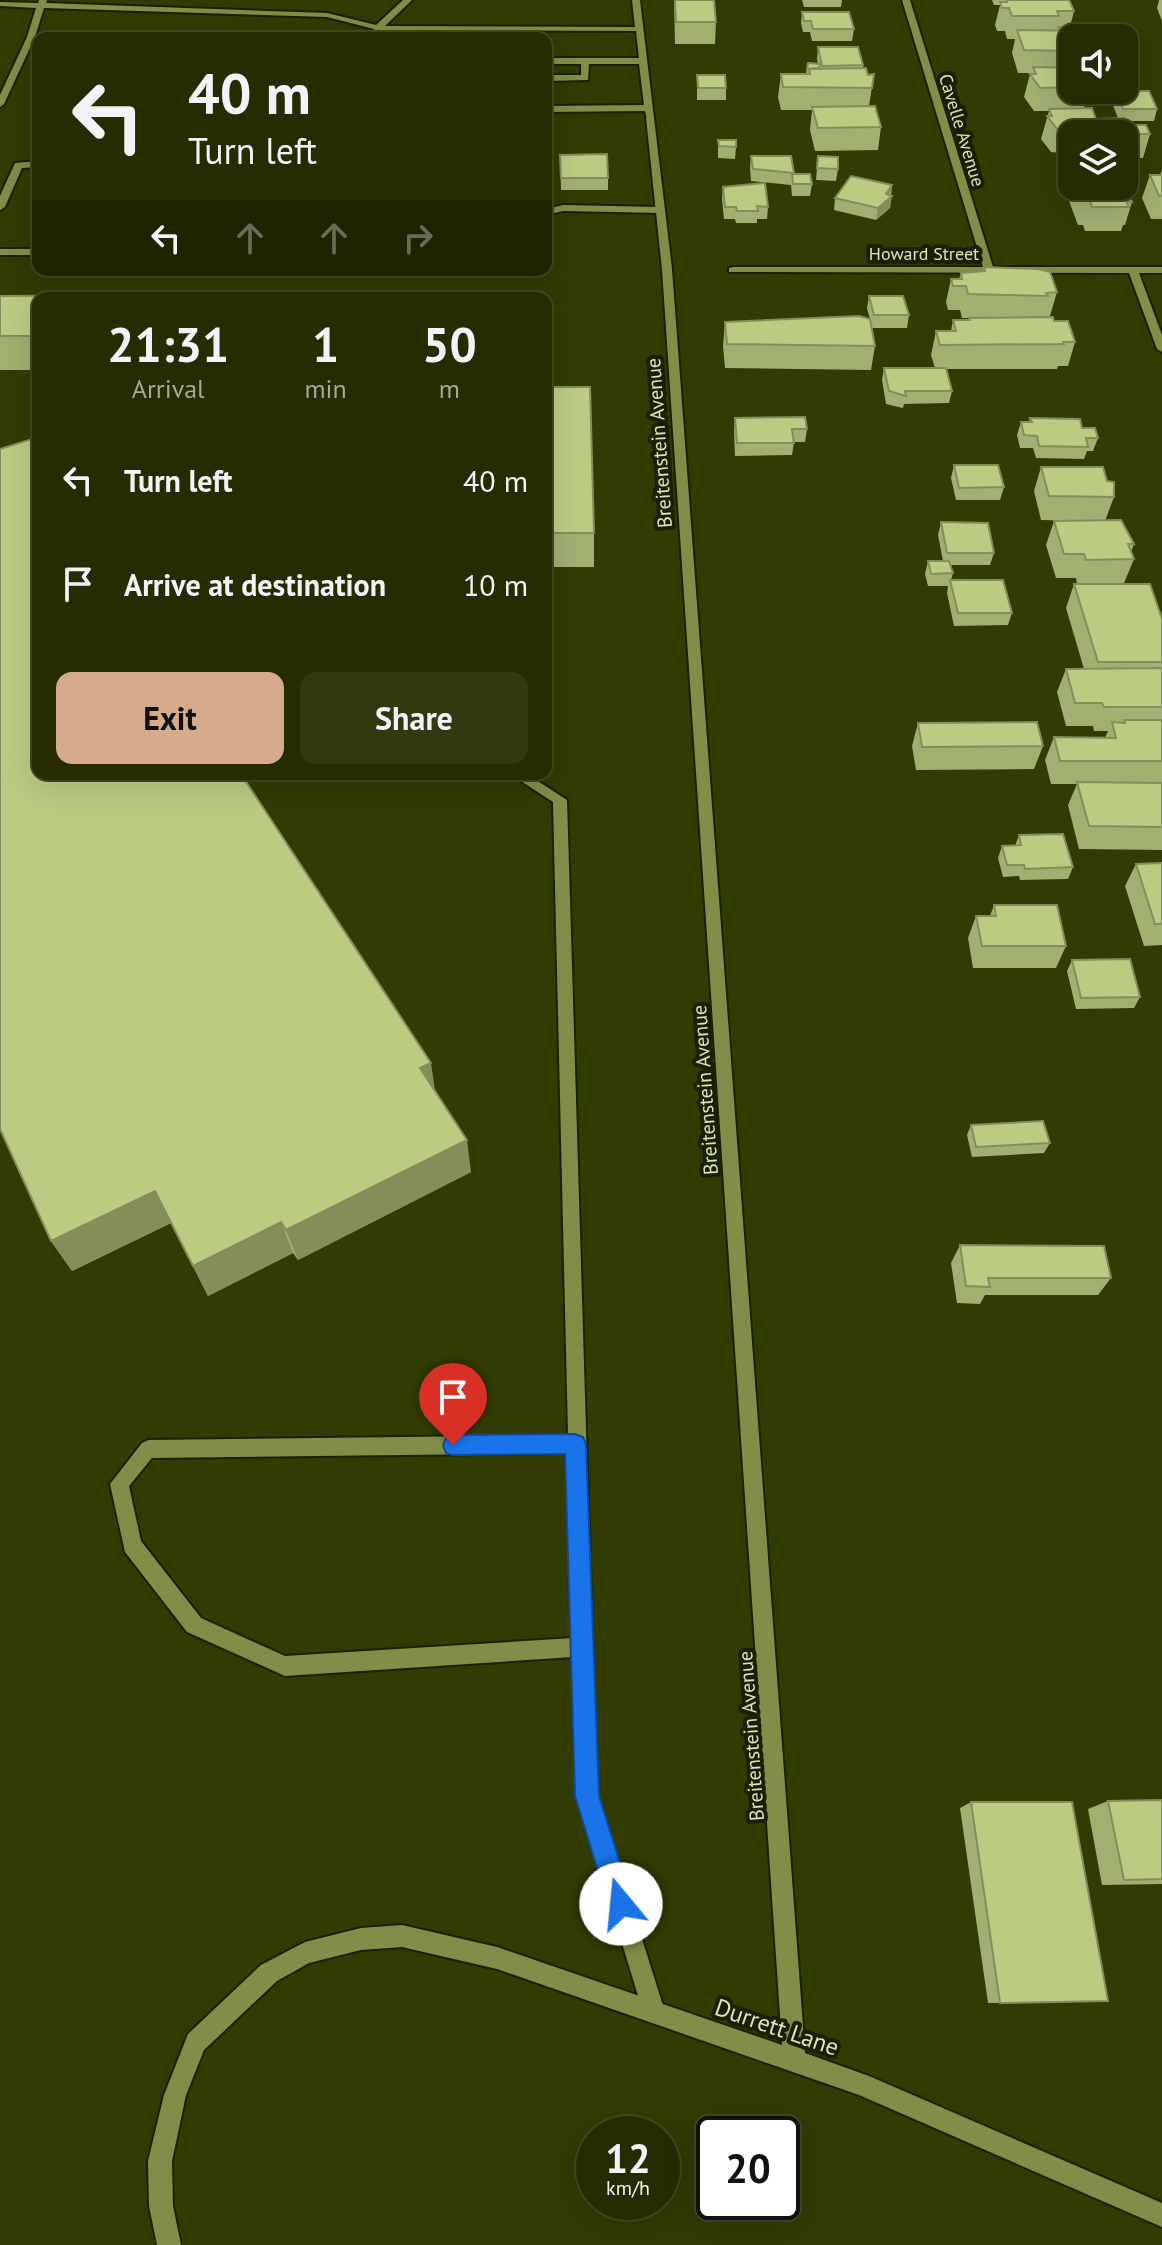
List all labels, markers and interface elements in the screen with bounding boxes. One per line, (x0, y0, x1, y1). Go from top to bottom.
map controls (1058, 24, 1138, 200)
button: sound (1058, 24, 1138, 104)
text: 40 m (188, 57, 311, 129)
icon: left (56, 64, 160, 168)
street label: Cavelle Avenue (934, 71, 990, 189)
button: layers (1058, 120, 1138, 200)
text: Turn left (188, 127, 317, 174)
icon: left (144, 216, 188, 260)
icon: ahead (228, 216, 272, 260)
icon: ahead (312, 216, 356, 260)
icon: right (396, 216, 440, 260)
street label: Howard Street (869, 242, 979, 265)
text: 21:31 (107, 313, 229, 375)
text: 1 (312, 313, 339, 375)
text: 50 (422, 313, 477, 375)
street label: Breitenstein Avenue (640, 357, 678, 529)
text: Arrival (132, 372, 205, 405)
text: min (305, 372, 347, 405)
text: m (439, 372, 460, 405)
icon: left (56, 458, 100, 502)
text: Turn left (124, 461, 232, 500)
text: 40 m (463, 461, 528, 500)
icon: arrive (56, 562, 100, 606)
text: Arrive at destination (124, 565, 386, 604)
text: 10 m (463, 565, 528, 604)
button: Exit (56, 672, 284, 764)
button: Share (300, 672, 528, 764)
street label: Breitenstein Avenue (686, 1004, 724, 1176)
pin (419, 1363, 487, 1445)
icon: arrive (431, 1375, 475, 1419)
street label: Breitenstein Avenue (732, 1650, 770, 1822)
position arrow (579, 1862, 663, 1946)
street label: Durrett Lane (711, 1991, 843, 2063)
speed limit sign: 20 (696, 2116, 800, 2220)
text: 12 (605, 2132, 651, 2184)
text: km/h (606, 2175, 650, 2201)

